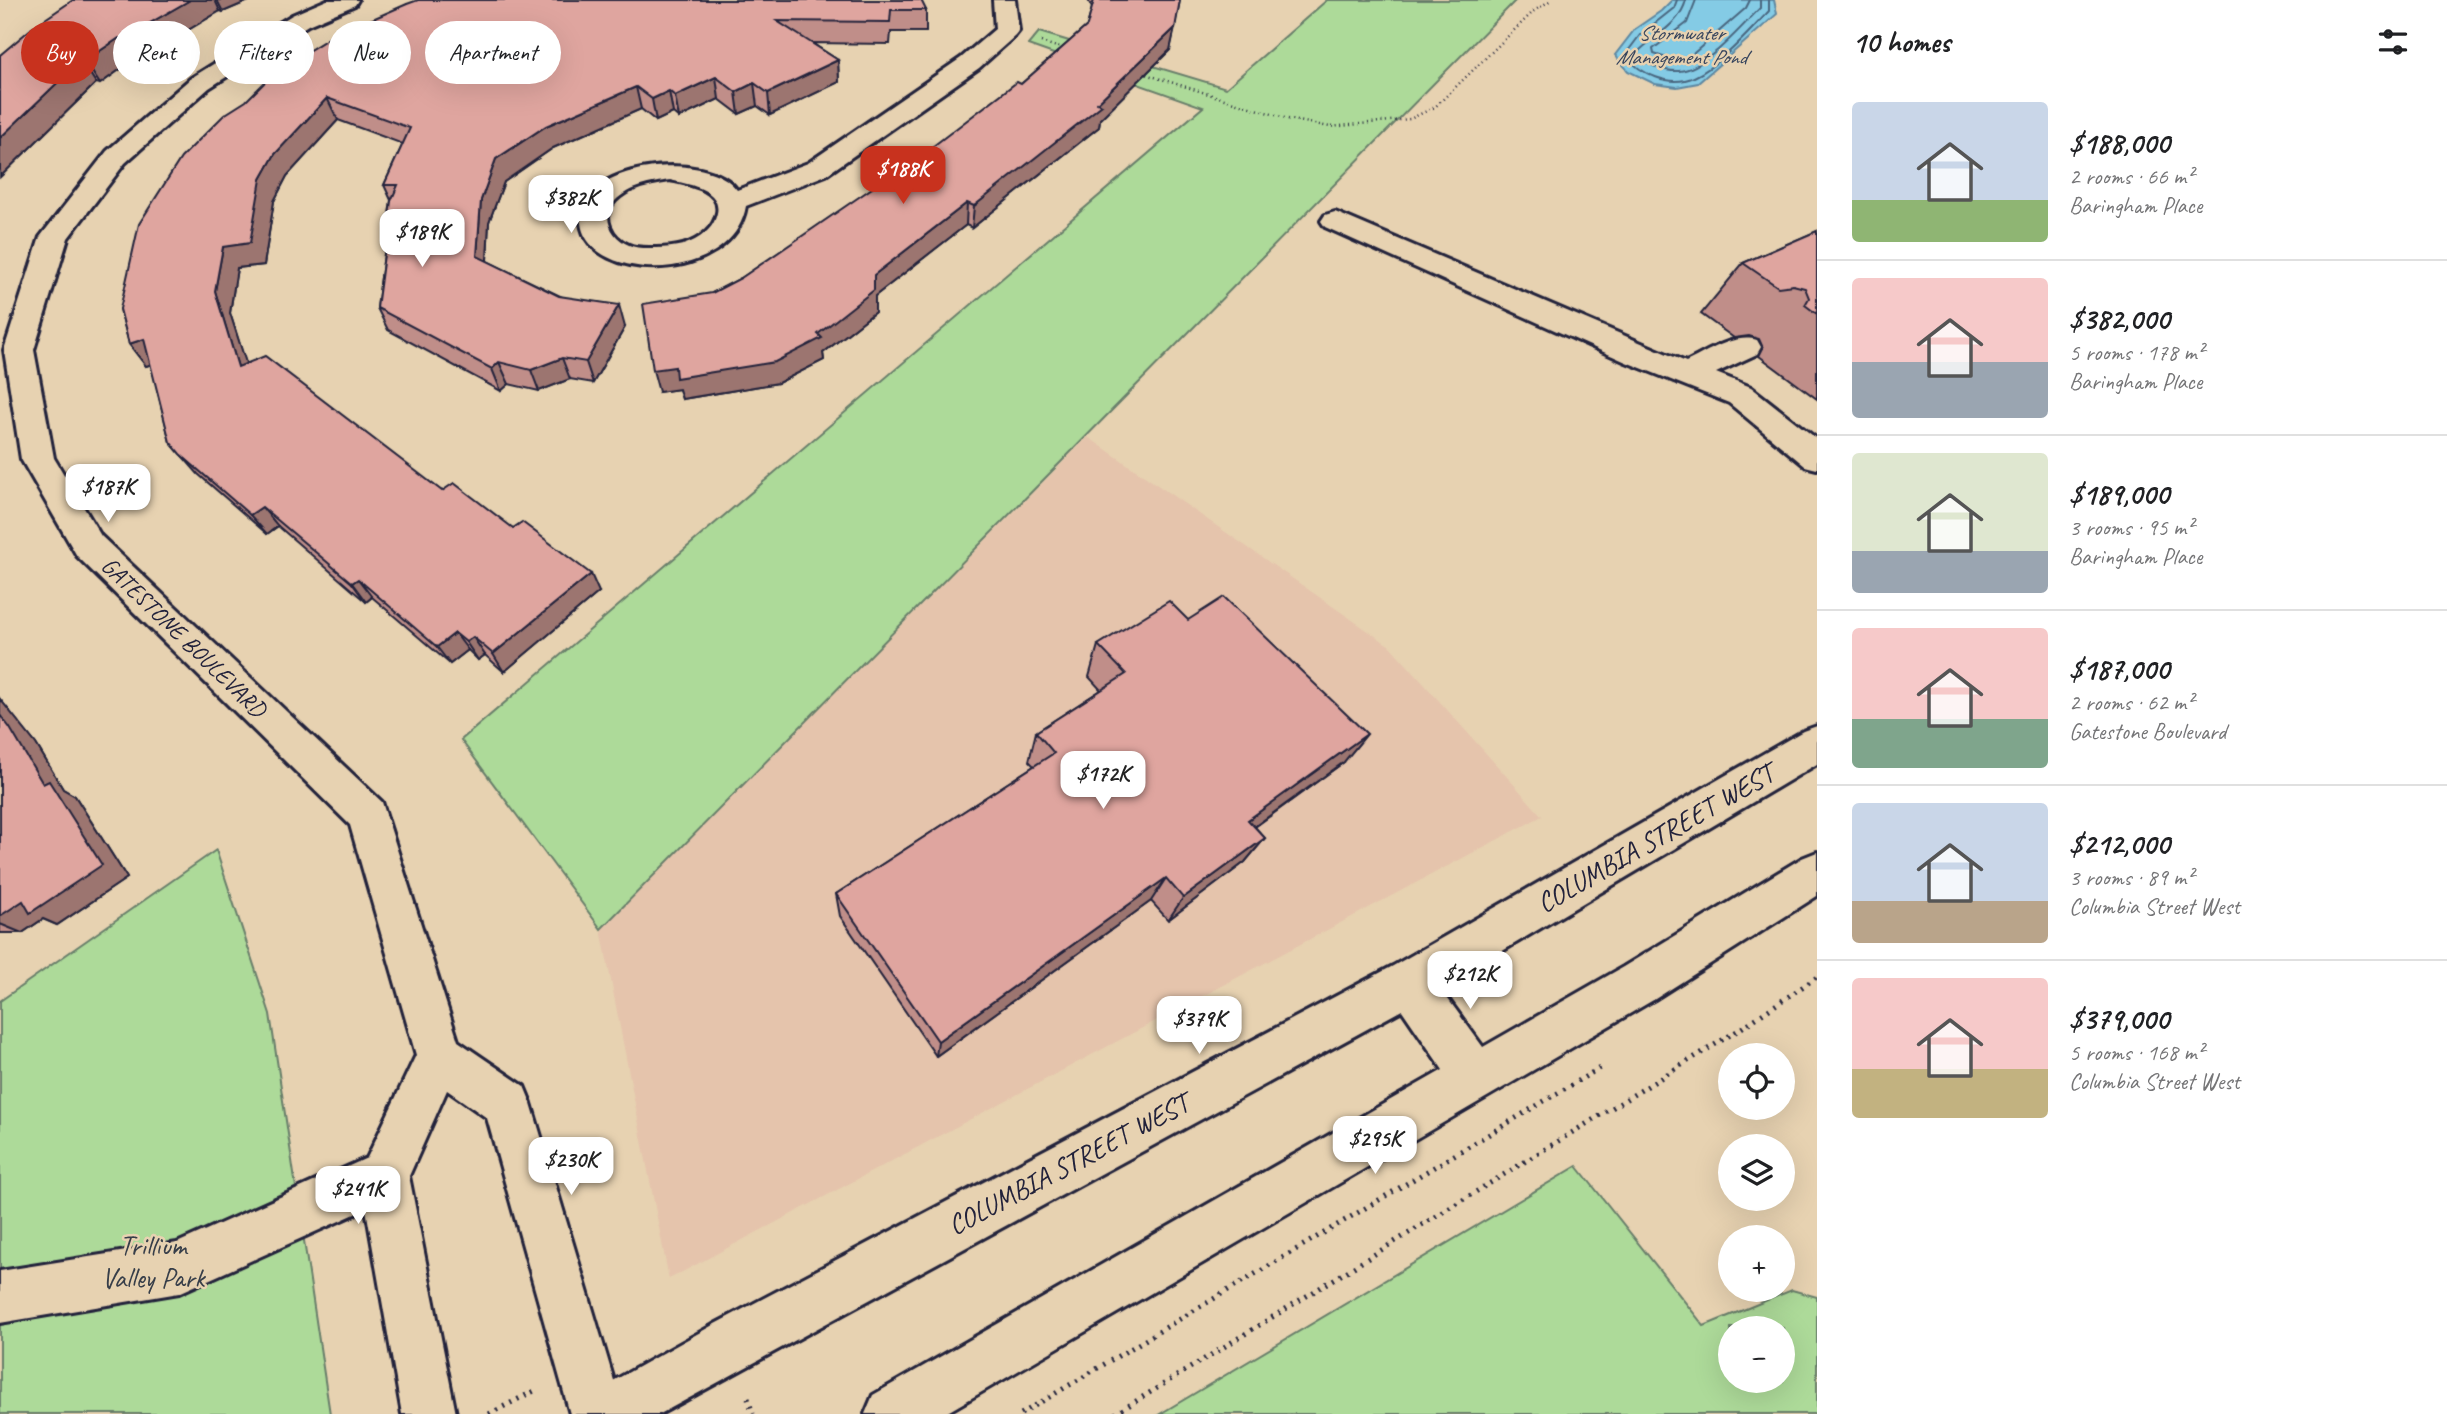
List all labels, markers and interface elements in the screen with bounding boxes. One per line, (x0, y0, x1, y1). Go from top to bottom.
water label: Stormwater Management Pond (1616, 20, 1753, 70)
chip: Buy (21, 21, 99, 84)
chip: Rent (113, 21, 200, 84)
chip: Filters (214, 21, 314, 84)
chip: New (328, 21, 411, 84)
chip: Apartment (425, 21, 561, 84)
text: 10 homes (1852, 23, 1950, 61)
icon: filters (2374, 23, 2412, 61)
text: $188,000 (2069, 124, 2169, 162)
icon: home (1908, 130, 1992, 214)
pin: $188K (854, 146, 952, 206)
text: $188K (876, 154, 930, 183)
text: 2 rooms · 66 m² (2069, 162, 2193, 191)
pin: $382K (522, 176, 620, 235)
text: $382K (544, 183, 598, 212)
text: Baringham Place (2069, 191, 2202, 220)
pin: $189K (373, 210, 471, 269)
text: $189K (396, 217, 448, 246)
text: $382,000 (2069, 300, 2169, 338)
icon: home (1908, 306, 1992, 390)
text: 5 rooms · 178 m² (2069, 338, 2204, 367)
text: Baringham Place (2069, 367, 2202, 396)
pin: $187K (59, 464, 157, 524)
text: $187K (82, 472, 135, 501)
text: $189,000 (2069, 475, 2169, 513)
icon: home (1908, 481, 1992, 565)
text: 3 rooms · 95 m² (2069, 513, 2193, 542)
text: Baringham Place (2069, 542, 2202, 571)
street label: GATESTONE BOULEVARD (95, 551, 274, 725)
text: $187,000 (2069, 650, 2169, 688)
icon: home (1908, 656, 1992, 740)
text: 2 rooms · 62 m² (2069, 688, 2193, 717)
text: Gatestone Boulevard (2069, 717, 2226, 746)
pin: $172K (1054, 752, 1152, 811)
street label: COLUMBIA STREET WEST (1530, 752, 1786, 920)
text: $172K (1077, 759, 1130, 788)
text: $212,000 (2069, 825, 2169, 863)
icon: home (1908, 831, 1992, 915)
text: 3 rooms · 89 m² (2069, 863, 2193, 892)
text: Columbia Street West (2069, 892, 2240, 921)
pin: $212K (1421, 951, 1519, 1011)
text: $212K (1443, 959, 1497, 988)
pin: $379K (1150, 996, 1248, 1056)
text: $379,000 (2069, 1000, 2169, 1038)
text: $379K (1173, 1004, 1225, 1033)
icon: home (1908, 1006, 1992, 1090)
text: 5 rooms · 168 m² (2069, 1038, 2204, 1067)
map controls (1718, 1043, 1795, 1393)
button: locate (1718, 1043, 1795, 1120)
text: Columbia Street West (2069, 1067, 2240, 1096)
street label: COLUMBIA STREET WEST (942, 1082, 1201, 1242)
pin: $295K (1326, 1116, 1424, 1176)
text: $295K (1349, 1124, 1401, 1153)
button: layers (1718, 1134, 1795, 1211)
pin: $230K (522, 1138, 620, 1197)
text: $230K (544, 1145, 598, 1174)
pin: $241K (309, 1166, 407, 1226)
text: $241K (331, 1174, 385, 1203)
button: + (1718, 1225, 1795, 1302)
park label: Trillium Valley Park (101, 1228, 206, 1295)
button: − (1718, 1316, 1795, 1393)

